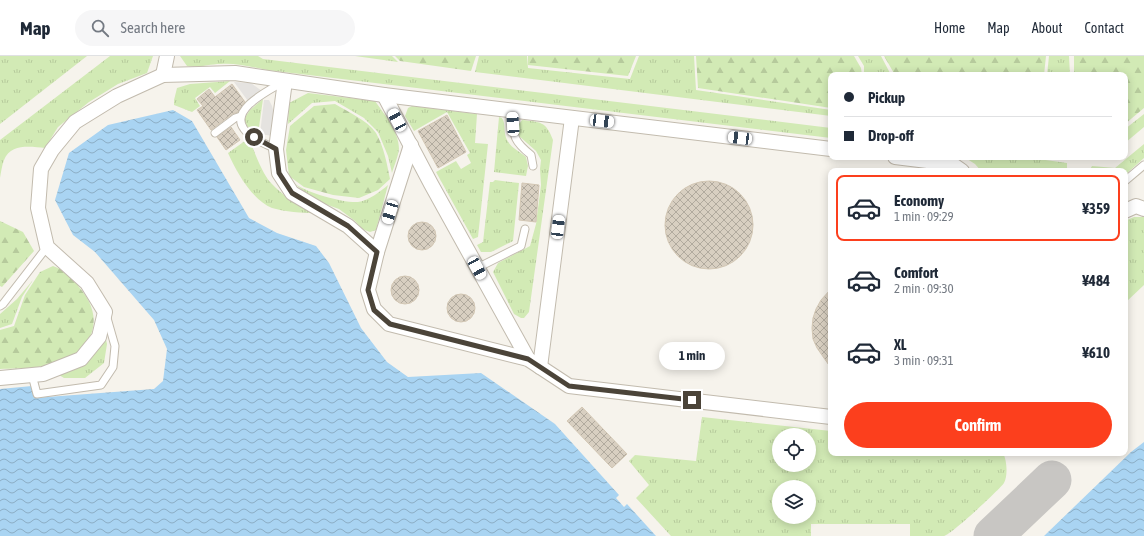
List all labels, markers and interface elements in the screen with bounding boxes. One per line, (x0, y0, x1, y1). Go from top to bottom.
search box (75, 10, 355, 46)
text: Map (20, 17, 51, 39)
icon: search (89, 17, 111, 39)
text: Search here (121, 19, 185, 36)
text: Home (934, 20, 965, 36)
text: Map (987, 20, 1010, 36)
text: About (1032, 20, 1063, 36)
text: Contact (1085, 20, 1124, 36)
text: Pickup (868, 89, 905, 106)
car (386, 107, 408, 133)
car (506, 112, 520, 136)
car (589, 114, 615, 128)
text: Drop-off (868, 127, 914, 144)
route start (245, 128, 263, 146)
car (727, 131, 753, 145)
icon: car (846, 190, 882, 226)
text: Economy (894, 192, 944, 209)
car (381, 199, 399, 225)
text: ¥359 (1082, 200, 1110, 217)
text: 1 min · 09:29 (894, 209, 954, 224)
car (551, 214, 565, 240)
car (466, 255, 488, 281)
icon: car (846, 262, 882, 298)
text: Comfort (894, 264, 938, 281)
text: ¥484 (1082, 272, 1110, 289)
text: 2 min · 09:30 (894, 281, 954, 296)
icon: car (846, 334, 882, 370)
text: XL (894, 336, 907, 353)
callout: 1 min (659, 342, 725, 370)
text: ¥610 (1082, 344, 1110, 361)
text: 1 min (679, 348, 705, 363)
text: 3 min · 09:31 (894, 353, 954, 368)
route end (683, 391, 701, 409)
button: Confirm (844, 402, 1112, 448)
map controls (772, 428, 816, 524)
button: locate (772, 428, 816, 472)
button: layers (772, 480, 816, 524)

